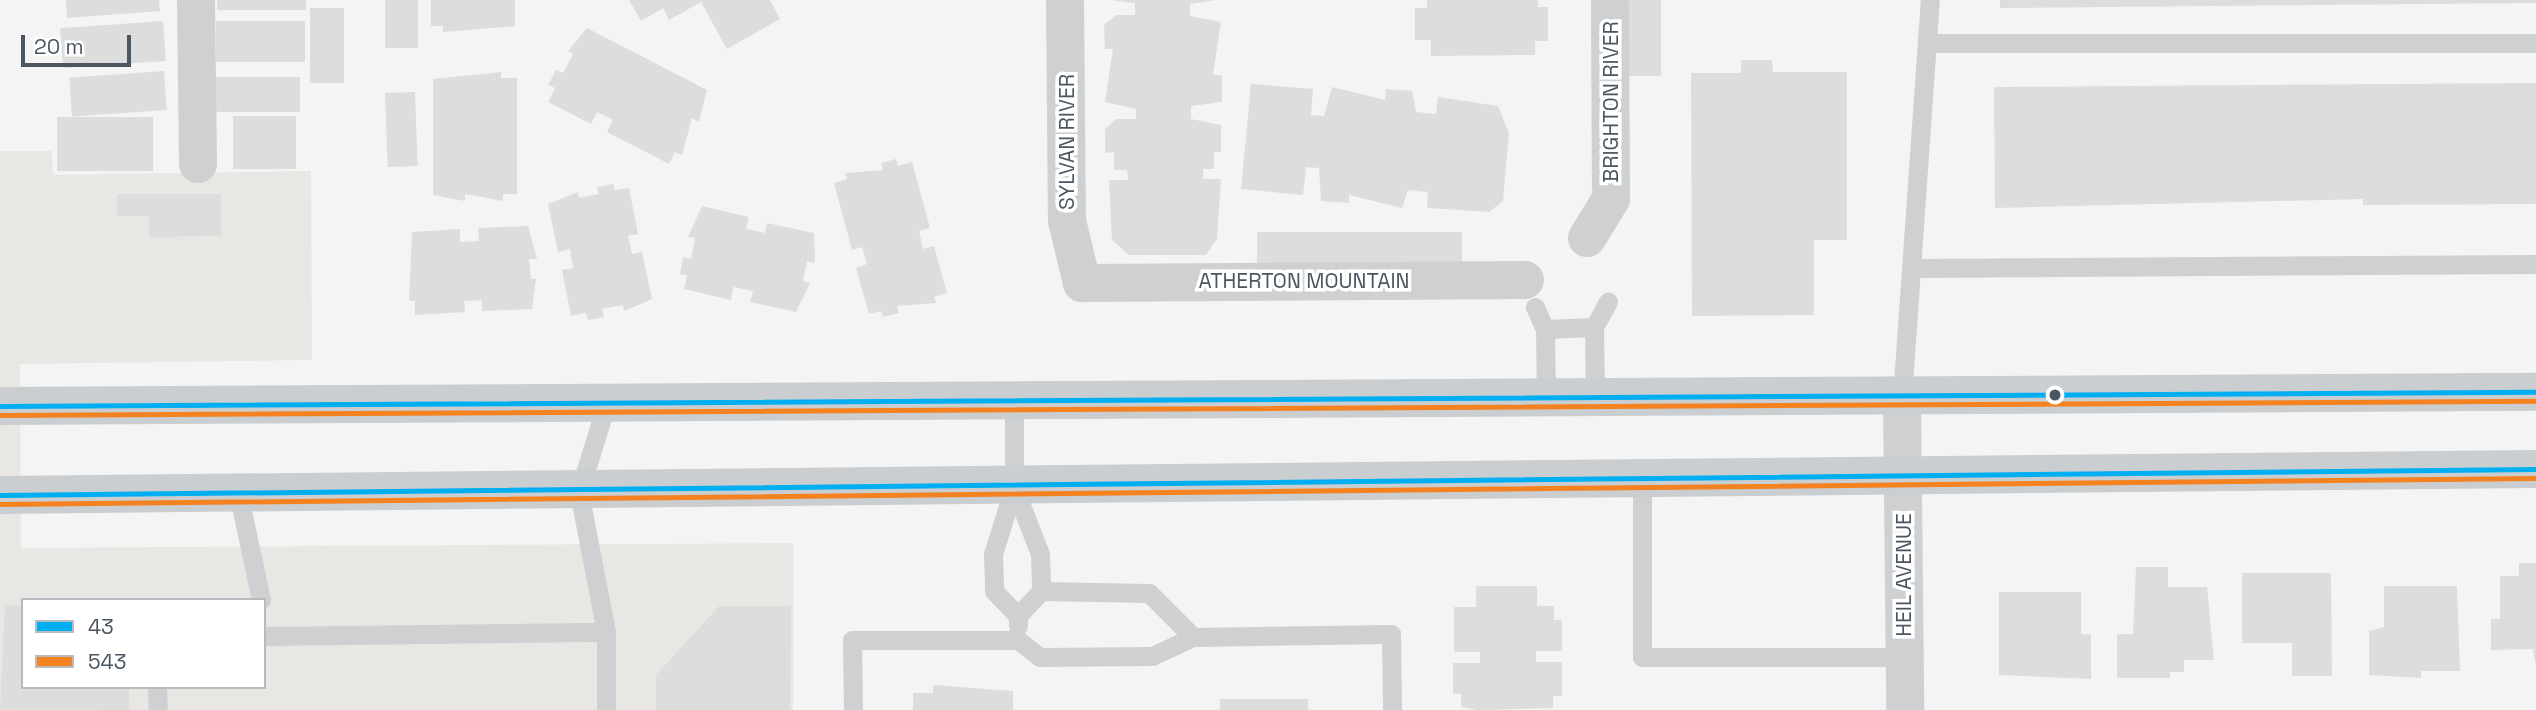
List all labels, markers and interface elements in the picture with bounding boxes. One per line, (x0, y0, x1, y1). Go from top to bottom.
scale bar (24, 21, 135, 65)
street label: BRIGHTON RIVER (1598, 21, 1624, 183)
text: 20 m (34, 33, 84, 60)
street label: SYLVAN RIVER (1054, 74, 1080, 210)
street label: ATHERTON MOUNTAIN (1199, 268, 1409, 294)
unlabelled marker (2048, 388, 2062, 402)
street label: HEIL AVENUE (1891, 513, 1917, 637)
legend (21, 598, 266, 689)
text: 43 (88, 613, 114, 640)
text: 543 (88, 648, 126, 675)

